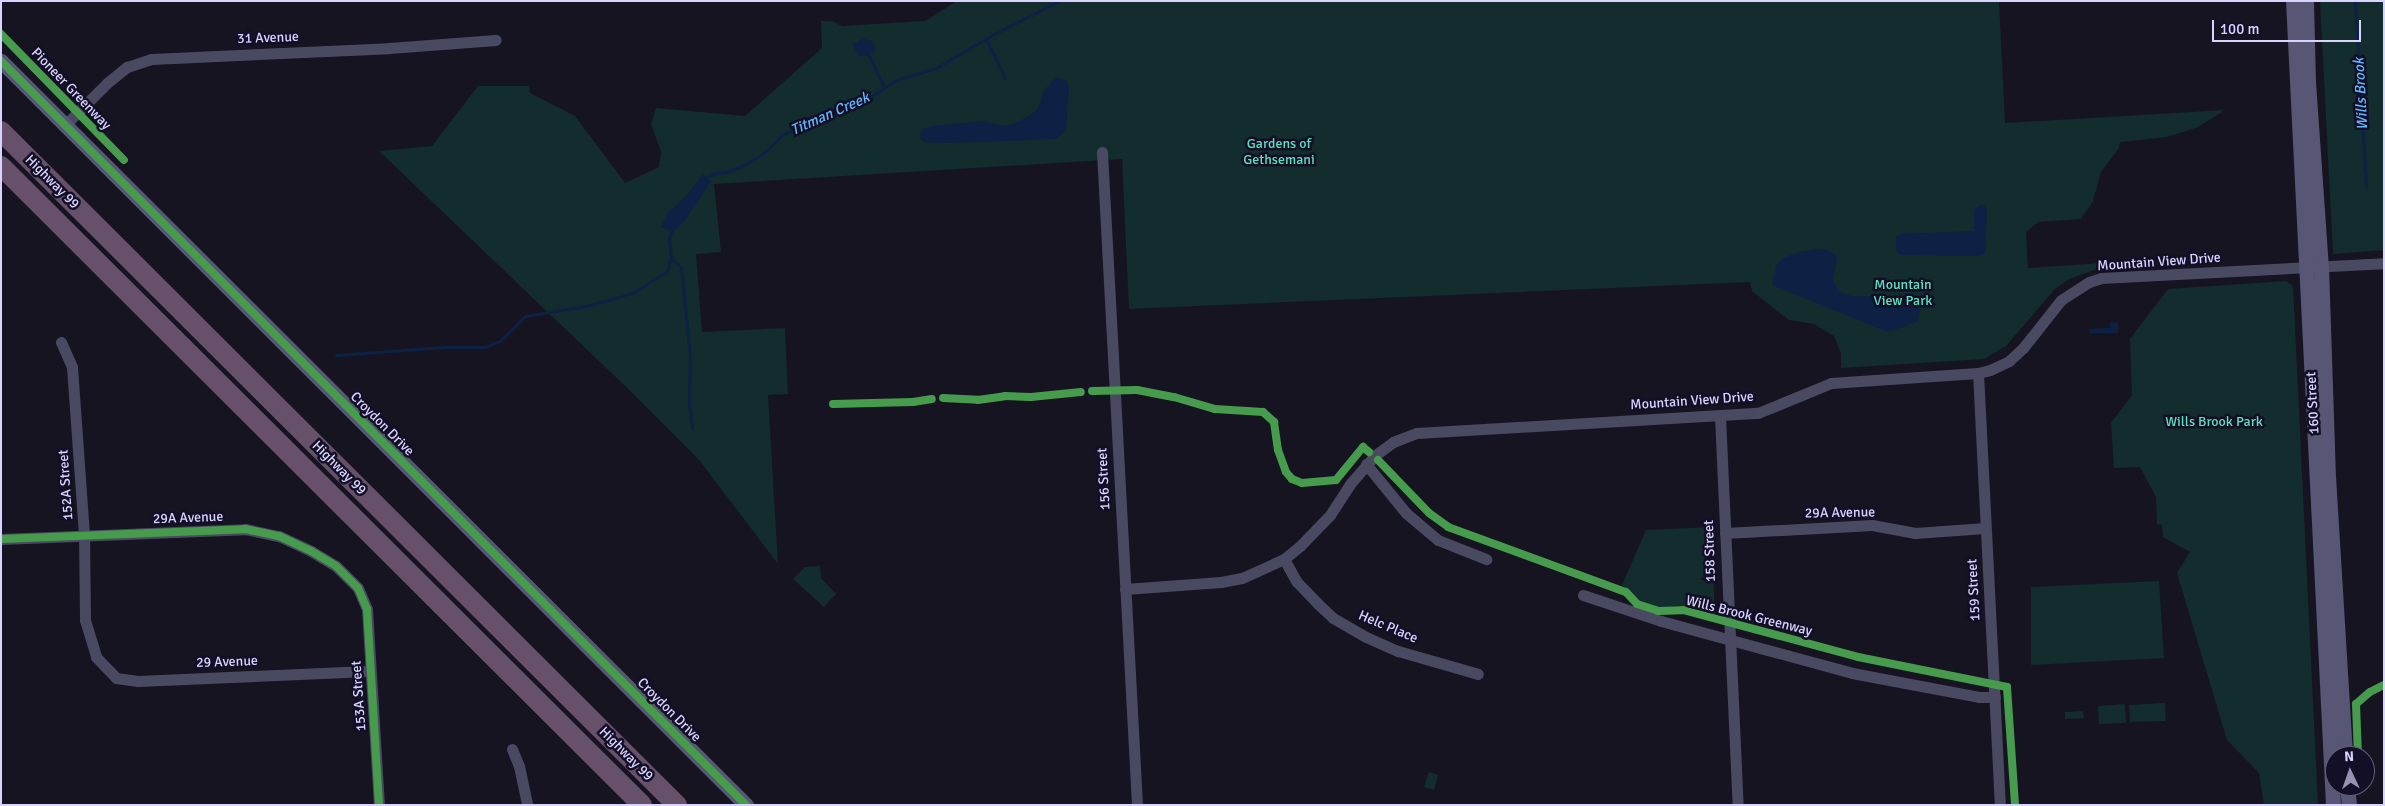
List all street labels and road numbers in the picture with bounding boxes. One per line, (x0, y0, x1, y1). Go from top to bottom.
street label: 31 Avenue (237, 29, 299, 47)
street label: Pioneer Greenway (28, 44, 114, 134)
street label: Highway 99 (21, 151, 83, 213)
street label: Mountain View Drive (2097, 249, 2221, 275)
street label: 160 Street (2303, 371, 2323, 435)
street label: Mountain View Drive (1630, 388, 1754, 414)
street label: Croydon Drive (347, 389, 417, 459)
street label: Highway 99 (308, 437, 370, 499)
street label: 156 Street (1094, 447, 1114, 511)
street label: 152A Street (55, 449, 77, 521)
street label: 29A Avenue (1805, 504, 1875, 522)
street label: 29A Avenue (152, 508, 224, 528)
street label: 158 Street (1701, 520, 1719, 582)
street label: 159 Street (1964, 558, 1984, 622)
street label: Wills Brook Greenway (1684, 592, 1814, 640)
street label: Helc Place (1356, 607, 1420, 647)
street label: 29 Avenue (196, 653, 258, 671)
street label: 153A Street (348, 660, 370, 732)
street label: Croydon Drive (634, 675, 704, 745)
street label: Highway 99 (595, 723, 657, 785)

